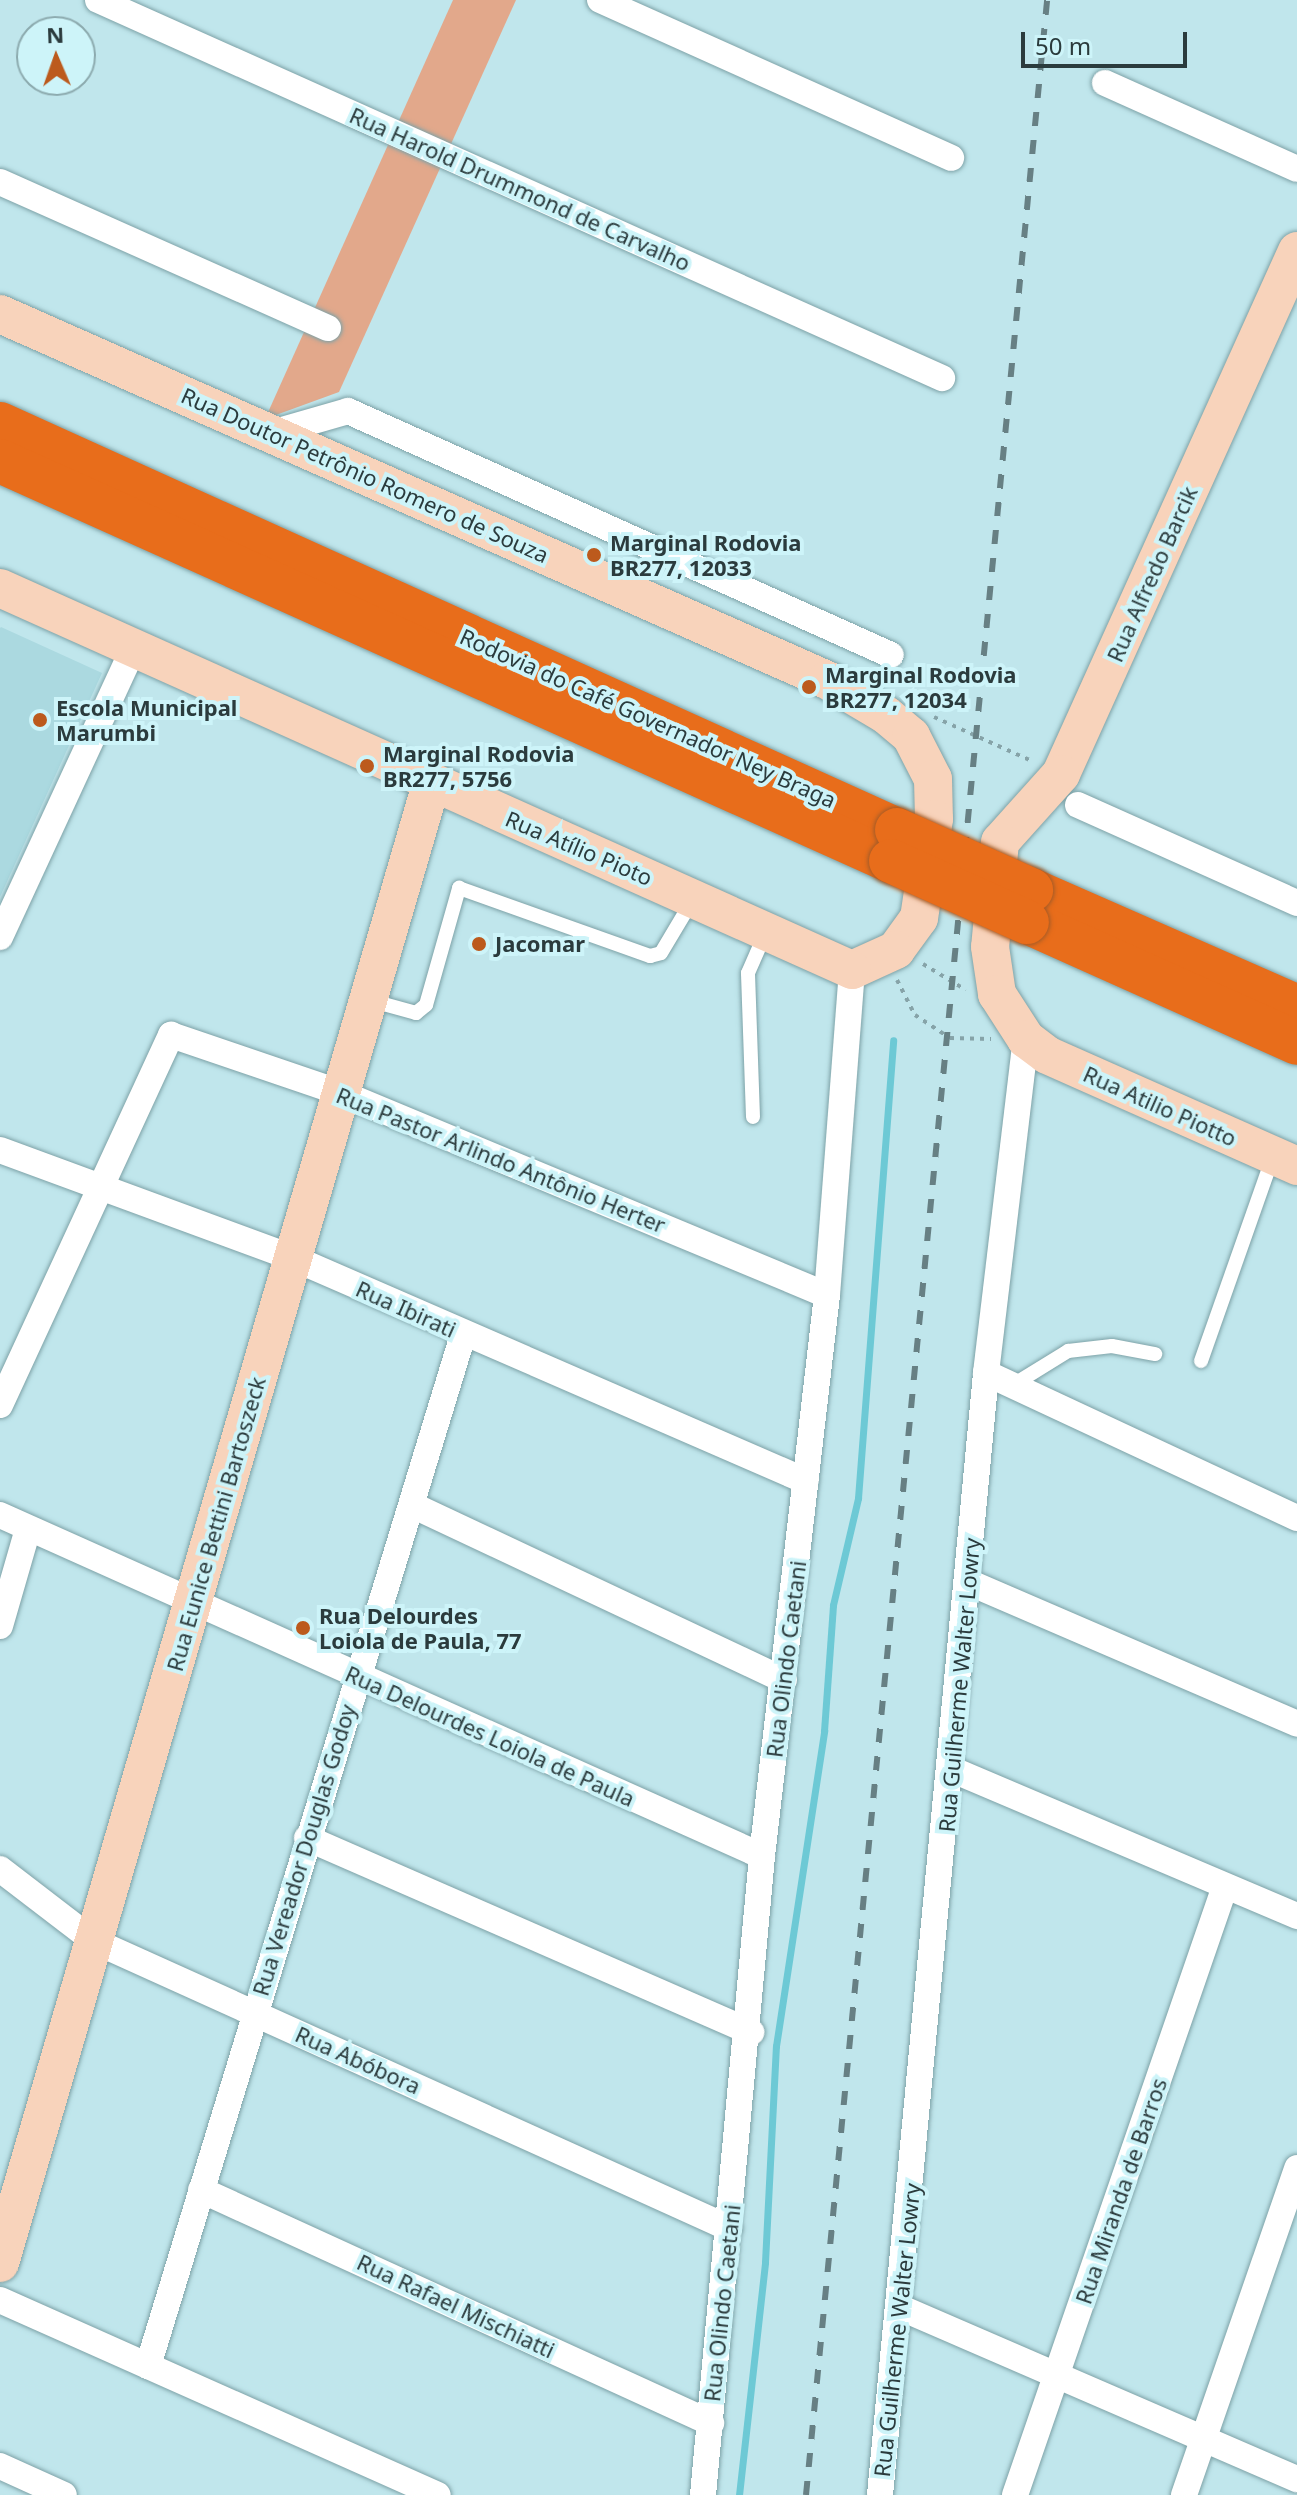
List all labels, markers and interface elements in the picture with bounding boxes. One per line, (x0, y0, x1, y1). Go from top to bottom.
north arrow (16, 16, 96, 96)
scale bar (1025, 16, 1191, 66)
text: N (46, 19, 65, 49)
text: 50 m (1035, 29, 1091, 62)
street label: Rua Harold Drummond de Carvalho (346, 102, 694, 276)
street label: Rua Doutor Petrônio Romero de Souza (177, 382, 553, 568)
street label: Rua Alfredo Barcik (1101, 482, 1203, 666)
place label: Marginal Rodovia BR277, 12033 (610, 529, 801, 580)
marker: Marginal Rodovia BR277, 12033 (585, 546, 603, 564)
street label: Rodovia do Café Governador Ney Braga (456, 623, 840, 813)
place label: Marginal Rodovia BR277, 12034 (825, 661, 1016, 712)
marker: Marginal Rodovia BR277, 12034 (800, 678, 818, 696)
place label: Escola Municipal Marumbi (56, 694, 237, 746)
marker: Escola Municipal Marumbi (31, 711, 49, 729)
place label: Marginal Rodovia BR277, 5756 (383, 740, 574, 792)
marker: Marginal Rodovia BR277, 5756 (358, 757, 376, 775)
street label: Rua Atílio Pioto (502, 805, 656, 891)
place label: Jacomar (495, 931, 585, 957)
marker: Jacomar (470, 935, 488, 953)
street label: Rua Atilio Piotto (1079, 1060, 1241, 1152)
street label: Rua Pastor Arlindo Antônio Herter (333, 1082, 669, 1238)
street label: Rua Ibirati (352, 1275, 460, 1343)
street label: Rua Eunice Bettini Bartoszeck (161, 1374, 271, 1674)
street label: Rua Guilherme Walter Lowry (933, 1537, 985, 1833)
street label: Rua Olindo Caetani (761, 1559, 811, 1759)
place label: Rua Delourdes Loiola de Paula, 77 (319, 1602, 522, 1654)
marker: Rua Delourdes Loiola de Paula, 77 (294, 1619, 312, 1637)
street label: Rua Delourdes Loiola de Paula (341, 1660, 639, 1812)
street label: Rua Vereador Douglas Godoy (247, 1701, 361, 1999)
street label: Rua Abóbora (291, 2021, 425, 2099)
street label: Rua Miranda de Barros (1070, 2075, 1172, 2307)
street label: Rua Guilherme Walter Lowry (868, 2182, 926, 2478)
street label: Rua Olindo Caetani (699, 2203, 745, 2403)
street label: Rua Rafael Mischiatti (353, 2249, 559, 2363)

